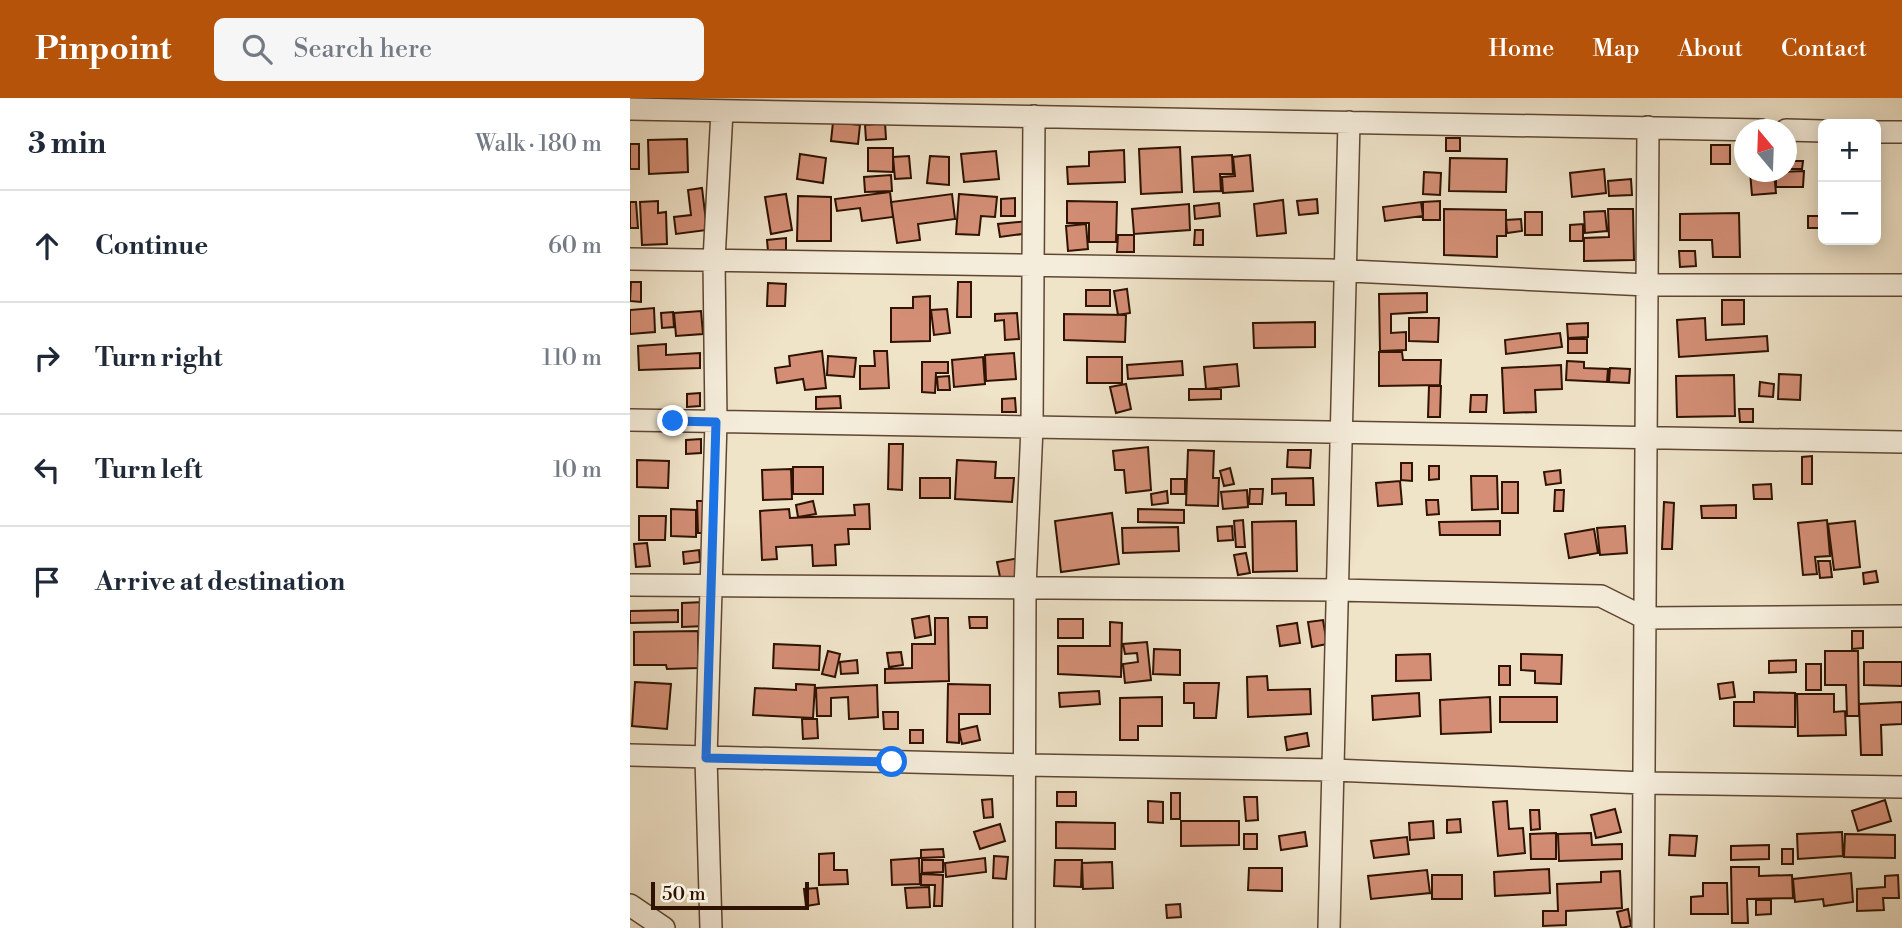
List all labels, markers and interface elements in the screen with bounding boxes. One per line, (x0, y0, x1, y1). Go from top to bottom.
search box (214, 18, 704, 81)
text: Pinpoint (35, 29, 172, 70)
icon: search (238, 30, 276, 68)
text: Search here (294, 33, 432, 65)
text: Home (1489, 34, 1554, 64)
text: Map (1592, 34, 1640, 64)
text: About (1678, 34, 1743, 64)
text: Contact (1781, 34, 1867, 64)
north arrow (1734, 119, 1797, 182)
map controls (1818, 119, 1881, 245)
button: + (1818, 119, 1881, 182)
text: 3 min (28, 125, 106, 163)
text: Walk · 180 m (475, 130, 602, 158)
button: − (1818, 182, 1881, 245)
icon: ahead (28, 227, 66, 265)
text: Continue (95, 230, 208, 262)
text: 60 m (548, 232, 602, 260)
icon: right (28, 339, 66, 377)
text: Turn right (95, 342, 223, 374)
text: 110 m (542, 344, 602, 372)
route end (657, 405, 688, 436)
icon: left (28, 451, 66, 489)
text: Turn left (95, 454, 203, 486)
text: 10 m (553, 456, 602, 484)
icon: arrive (28, 563, 66, 601)
text: Arrive at destination (95, 566, 345, 598)
route start (876, 746, 907, 777)
scale bar (651, 879, 808, 911)
text: 50 m (662, 882, 706, 906)

